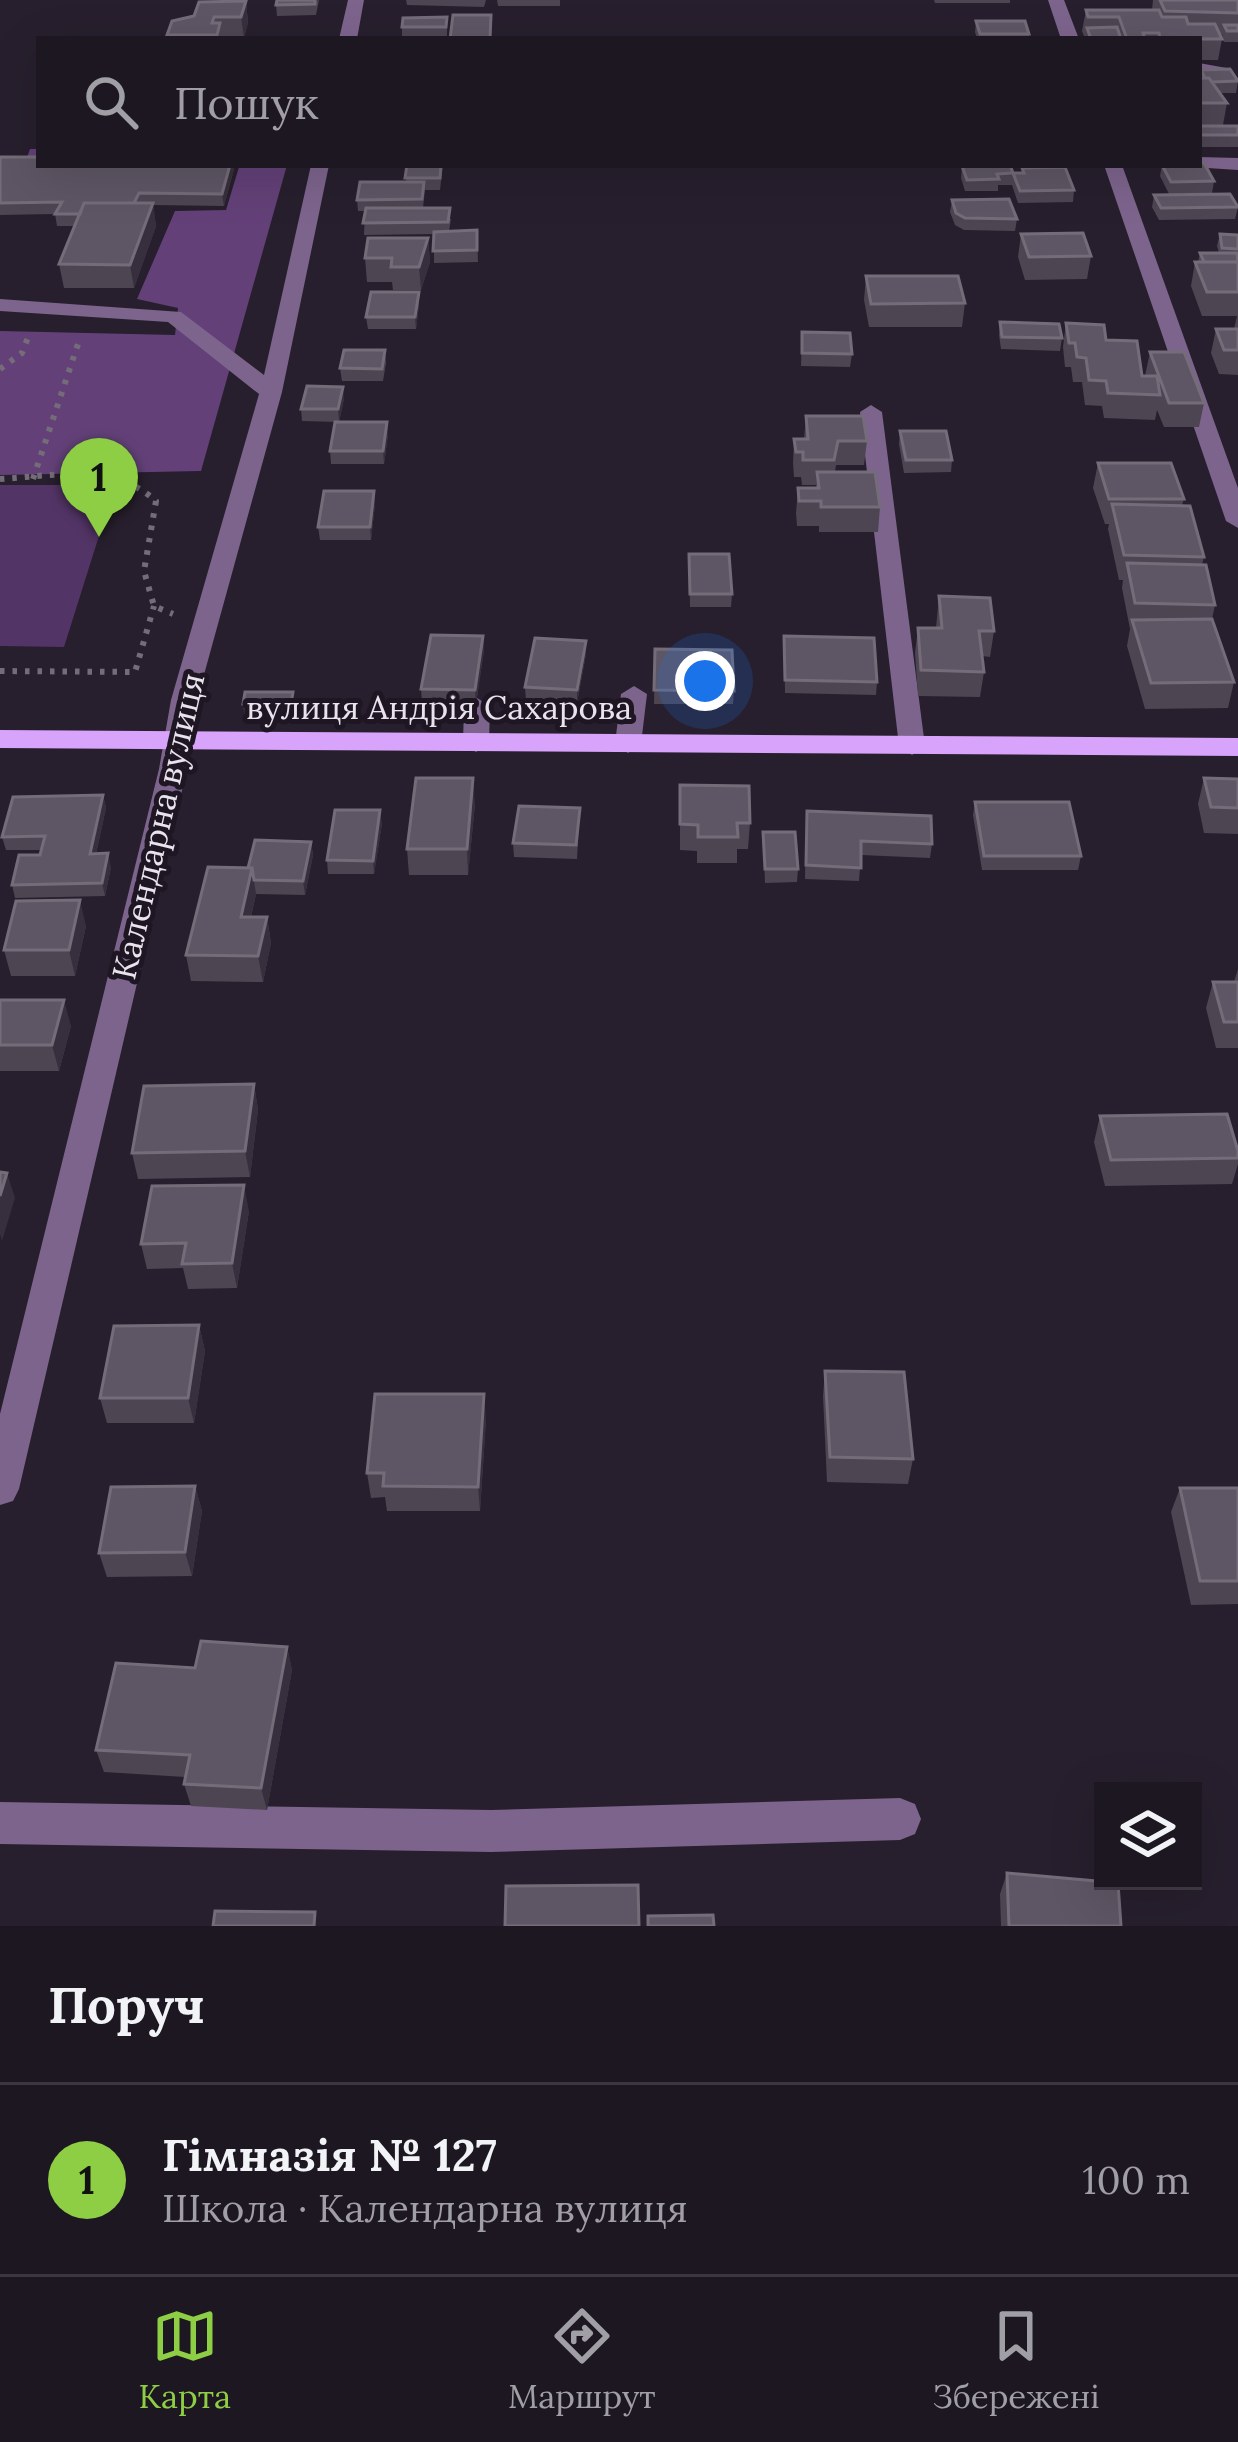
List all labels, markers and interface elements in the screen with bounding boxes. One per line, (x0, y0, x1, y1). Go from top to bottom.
search box (36, 36, 1202, 168)
icon: search (78, 69, 144, 135)
text: Пошук (174, 74, 319, 131)
pin: 1 (60, 438, 138, 537)
your location (675, 651, 735, 711)
street label: Календарна вулиця (102, 669, 214, 983)
street label: вулиця Андрія Сахарова (246, 686, 632, 728)
map controls (1094, 1782, 1202, 1890)
button: layers (1094, 1782, 1202, 1890)
text: Поруч (48, 1972, 205, 2037)
text: Гімназія № 127 (162, 2126, 497, 2183)
text: 1 (79, 2155, 95, 2205)
text: 100 m (1082, 2155, 1190, 2205)
text: Школа · Календарна вулиця (162, 2183, 688, 2233)
tab: Карта (138, 2303, 231, 2417)
tab: Маршрут (508, 2303, 656, 2417)
tab: Збережені (933, 2303, 1100, 2417)

